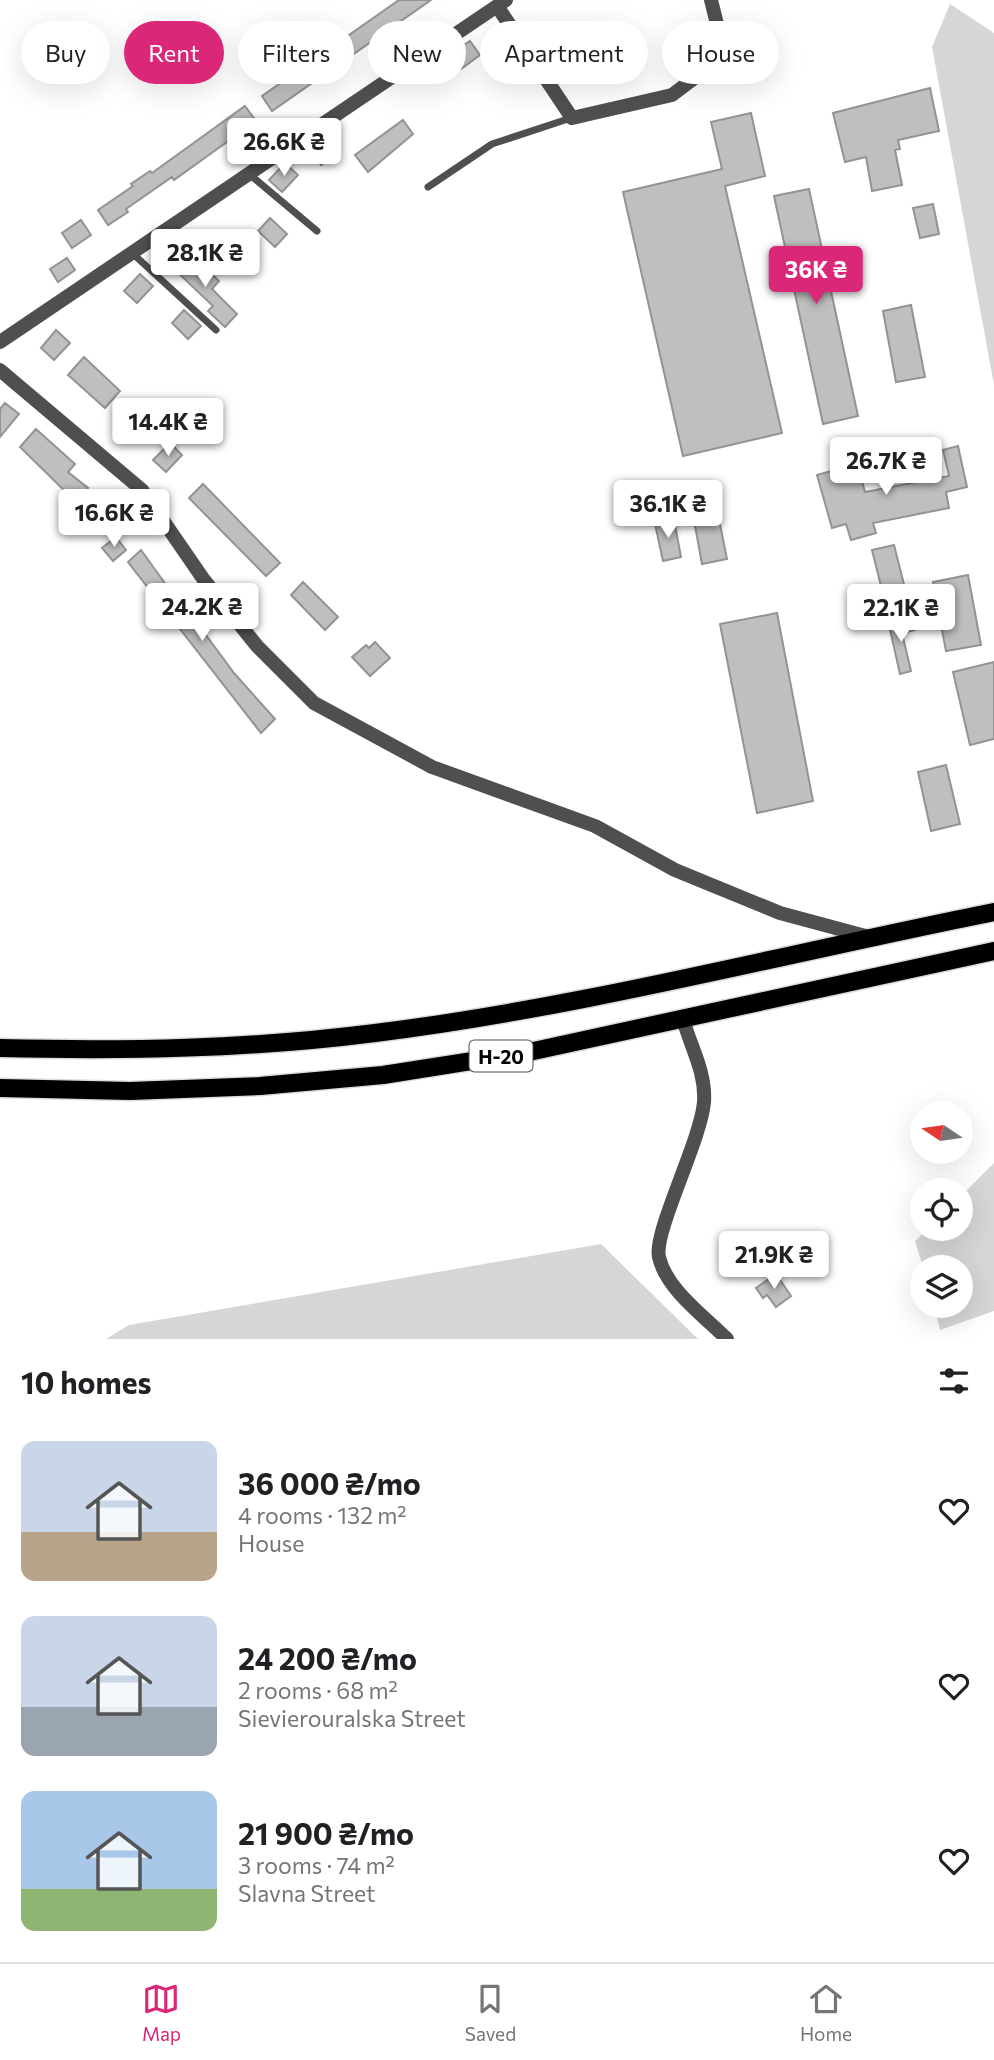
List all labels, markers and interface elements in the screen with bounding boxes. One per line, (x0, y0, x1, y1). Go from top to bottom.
chip: Buy (21, 21, 110, 84)
chip: Rent (124, 21, 224, 84)
chip: Filters (238, 21, 354, 84)
chip: New (368, 21, 466, 84)
chip: Apartment (480, 21, 648, 84)
chip: House (662, 21, 779, 84)
pin: 26.6K ₴ (219, 118, 349, 178)
text: 26.6K ₴ (243, 127, 325, 155)
pin: 28.1K ₴ (140, 230, 270, 289)
text: 28.1K ₴ (167, 238, 243, 266)
pin: 36K ₴ (767, 246, 865, 306)
text: 36K ₴ (785, 255, 847, 283)
pin: 14.4K ₴ (103, 398, 233, 458)
text: 14.4K ₴ (128, 407, 208, 435)
pin: 26.7K ₴ (821, 438, 951, 497)
text: 26.7K ₴ (846, 446, 926, 474)
pin: 36.1K ₴ (603, 480, 733, 540)
text: 36.1K ₴ (630, 489, 706, 517)
pin: 16.6K ₴ (49, 490, 179, 549)
text: 16.6K ₴ (74, 498, 154, 526)
pin: 24.2K ₴ (137, 584, 267, 643)
pin: 22.1K ₴ (836, 584, 966, 644)
text: 24.2K ₴ (162, 592, 242, 620)
text: 22.1K ₴ (863, 593, 939, 621)
road number: Н-20 (470, 1040, 532, 1072)
north arrow (910, 1101, 973, 1164)
map controls (910, 1101, 973, 1318)
button: locate (910, 1178, 973, 1241)
pin: 21.9K ₴ (709, 1232, 839, 1291)
text: 21.9K ₴ (735, 1240, 813, 1268)
button: layers (910, 1255, 973, 1318)
icon: filters (935, 1362, 973, 1400)
text: 10 homes (21, 1363, 151, 1400)
text: 36 000 ₴/mo (238, 1464, 421, 1501)
icon: home (77, 1469, 161, 1553)
icon: heart (935, 1492, 973, 1530)
text: 4 rooms · 132 m² (238, 1501, 407, 1529)
text: House (238, 1529, 304, 1557)
text: 24 200 ₴/mo (238, 1639, 417, 1676)
icon: home (77, 1644, 161, 1728)
icon: heart (935, 1667, 973, 1705)
text: 2 rooms · 68 m² (238, 1676, 398, 1704)
text: Sievierouralska Street (238, 1704, 466, 1732)
text: 21 900 ₴/mo (238, 1814, 414, 1851)
icon: home (77, 1819, 161, 1903)
icon: heart (935, 1842, 973, 1880)
text: 3 rooms · 74 m² (238, 1851, 395, 1879)
text: Slavna Street (238, 1879, 376, 1907)
tab: Map (142, 1980, 181, 2045)
tab: Saved (465, 1980, 516, 2045)
tab: Home (800, 1980, 852, 2045)

